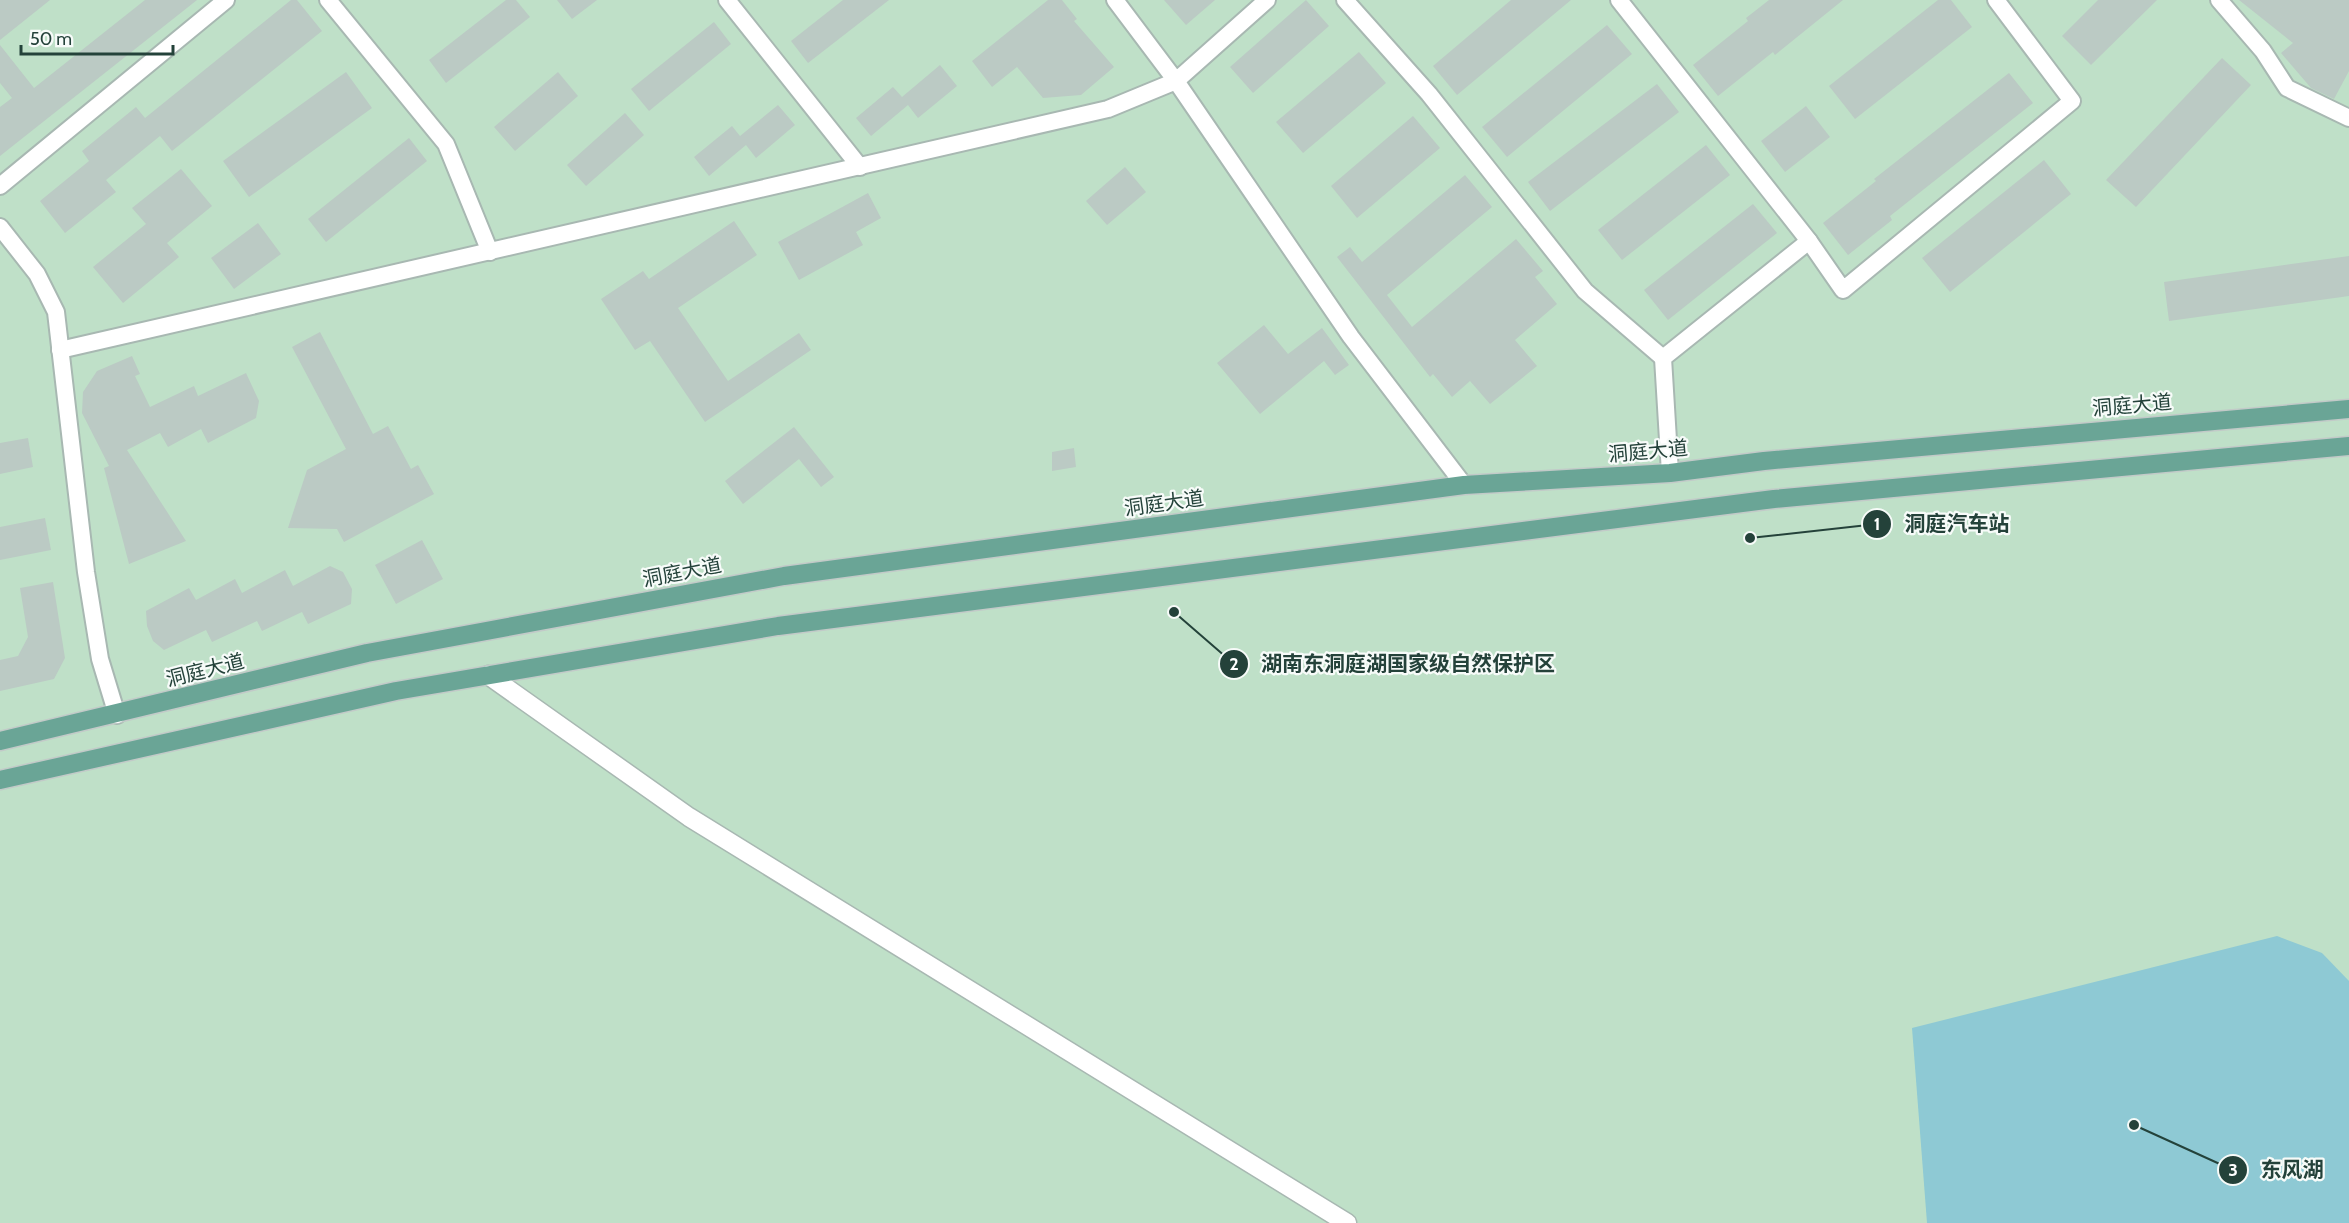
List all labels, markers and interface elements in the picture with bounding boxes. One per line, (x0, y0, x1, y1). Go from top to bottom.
scale bar (21, 18, 172, 56)
text: 50 m (30, 28, 72, 50)
street label: 洞庭大道 (2091, 390, 2173, 420)
street label: 洞庭大道 (1607, 436, 1689, 466)
street label: 洞庭大道 (1123, 486, 1205, 520)
callout: 洞庭汽车站 (1862, 504, 2021, 543)
text: 洞庭汽车站 (1905, 511, 2010, 536)
text: 1 (1874, 513, 1880, 535)
street label: 洞庭大道 (640, 553, 724, 591)
callout: 湖南东洞庭湖国家级自然保护区 (1219, 644, 1567, 683)
street label: 洞庭大道 (163, 649, 247, 691)
text: 湖南东洞庭湖国家级自然保护区 (1261, 651, 1555, 676)
text: 2 (1229, 653, 1239, 675)
callout: 东风湖 (2218, 1151, 2335, 1190)
text: 东风湖 (2261, 1157, 2324, 1182)
text: 3 (2228, 1159, 2238, 1181)

